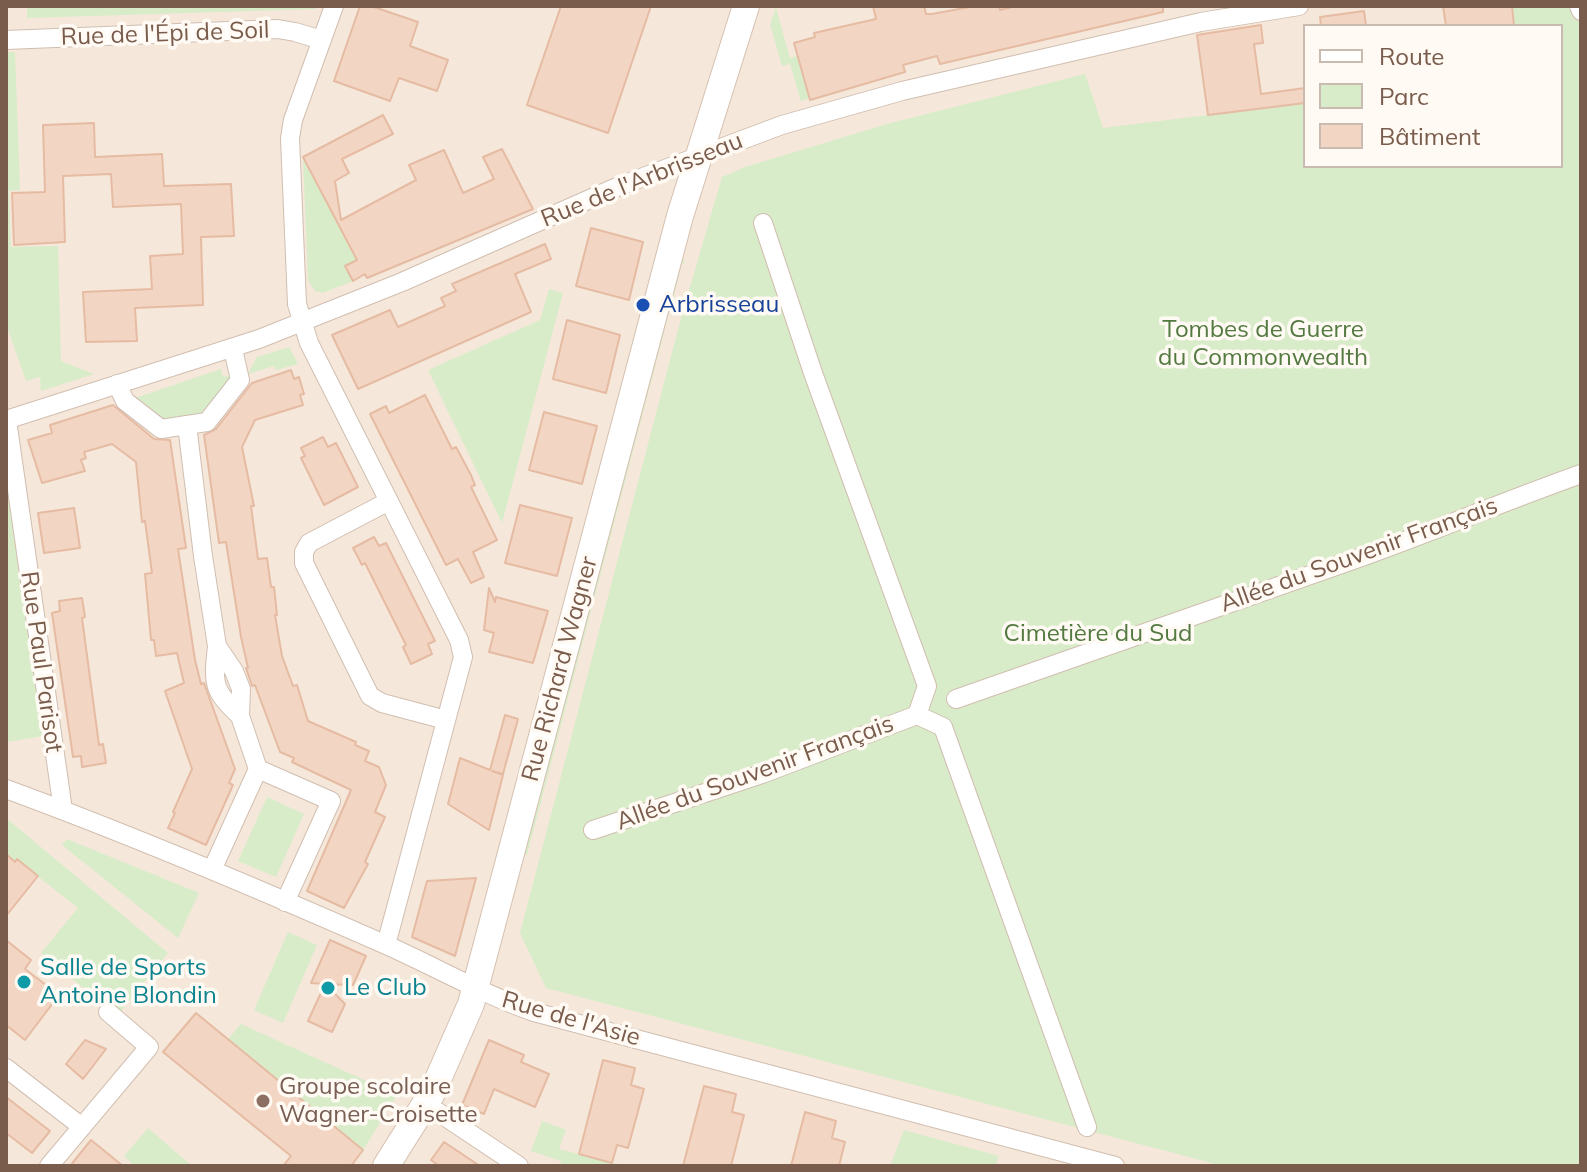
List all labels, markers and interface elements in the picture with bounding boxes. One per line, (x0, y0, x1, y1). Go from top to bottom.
street label: Rue de l'Épi de Soil (60, 16, 270, 52)
legend (1303, 24, 1563, 168)
text: Route (1379, 41, 1444, 71)
text: Parc (1379, 81, 1429, 111)
text: Bâtiment (1379, 121, 1480, 151)
street label: Rue de l'Arbrisseau (537, 126, 747, 234)
place label: Arbrisseau (659, 291, 779, 319)
marker: Arbrisseau (634, 296, 652, 314)
park label: Tombes de Guerre du Commonwealth (1158, 316, 1368, 372)
street label: Allée du Souvenir Français (1216, 491, 1502, 619)
street label: Rue Richard Wagner (516, 553, 604, 785)
street label: Rue Paul Parisot (14, 569, 68, 755)
park label: Cimetière du Sud (1003, 620, 1193, 648)
street label: Allée du Souvenir Français (612, 709, 898, 837)
place label: Salle de Sports Antoine Blondin (40, 954, 217, 1010)
marker: Salle de Sports Antoine Blondin (15, 973, 33, 991)
place label: Le Club (344, 974, 427, 1002)
marker: Le Club (319, 979, 337, 997)
street label: Rue de l'Asie (498, 985, 644, 1053)
place label: Groupe scolaire Wagner-Croisette (279, 1073, 478, 1129)
marker: Groupe scolaire Wagner-Croisette (254, 1092, 272, 1110)

